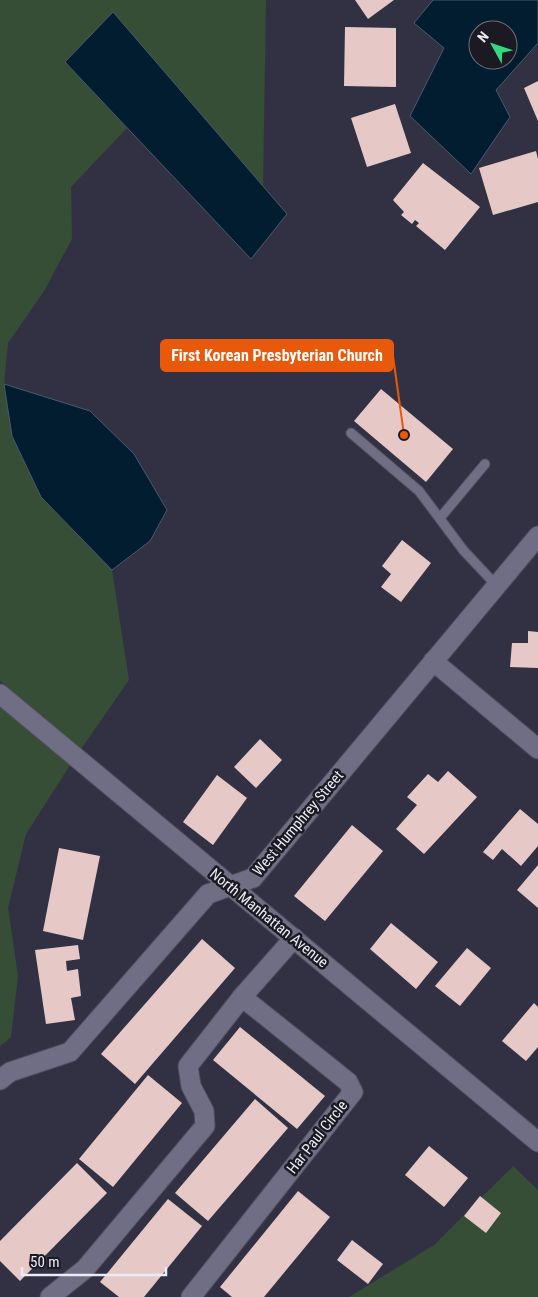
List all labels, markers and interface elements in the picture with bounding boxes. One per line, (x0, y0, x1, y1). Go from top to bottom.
north arrow (468, 20, 518, 70)
text: N (474, 28, 492, 45)
callout: First Korean Presbyterian Church (161, 340, 393, 371)
text: First Korean Presbyterian Church (171, 346, 383, 365)
street label: West Humphrey Street (249, 767, 347, 879)
street label: North Manhattan Avenue (206, 865, 332, 971)
street label: Har Paul Circle (283, 1097, 351, 1177)
scale bar (22, 1244, 166, 1276)
text: 50 m (30, 1253, 60, 1271)

